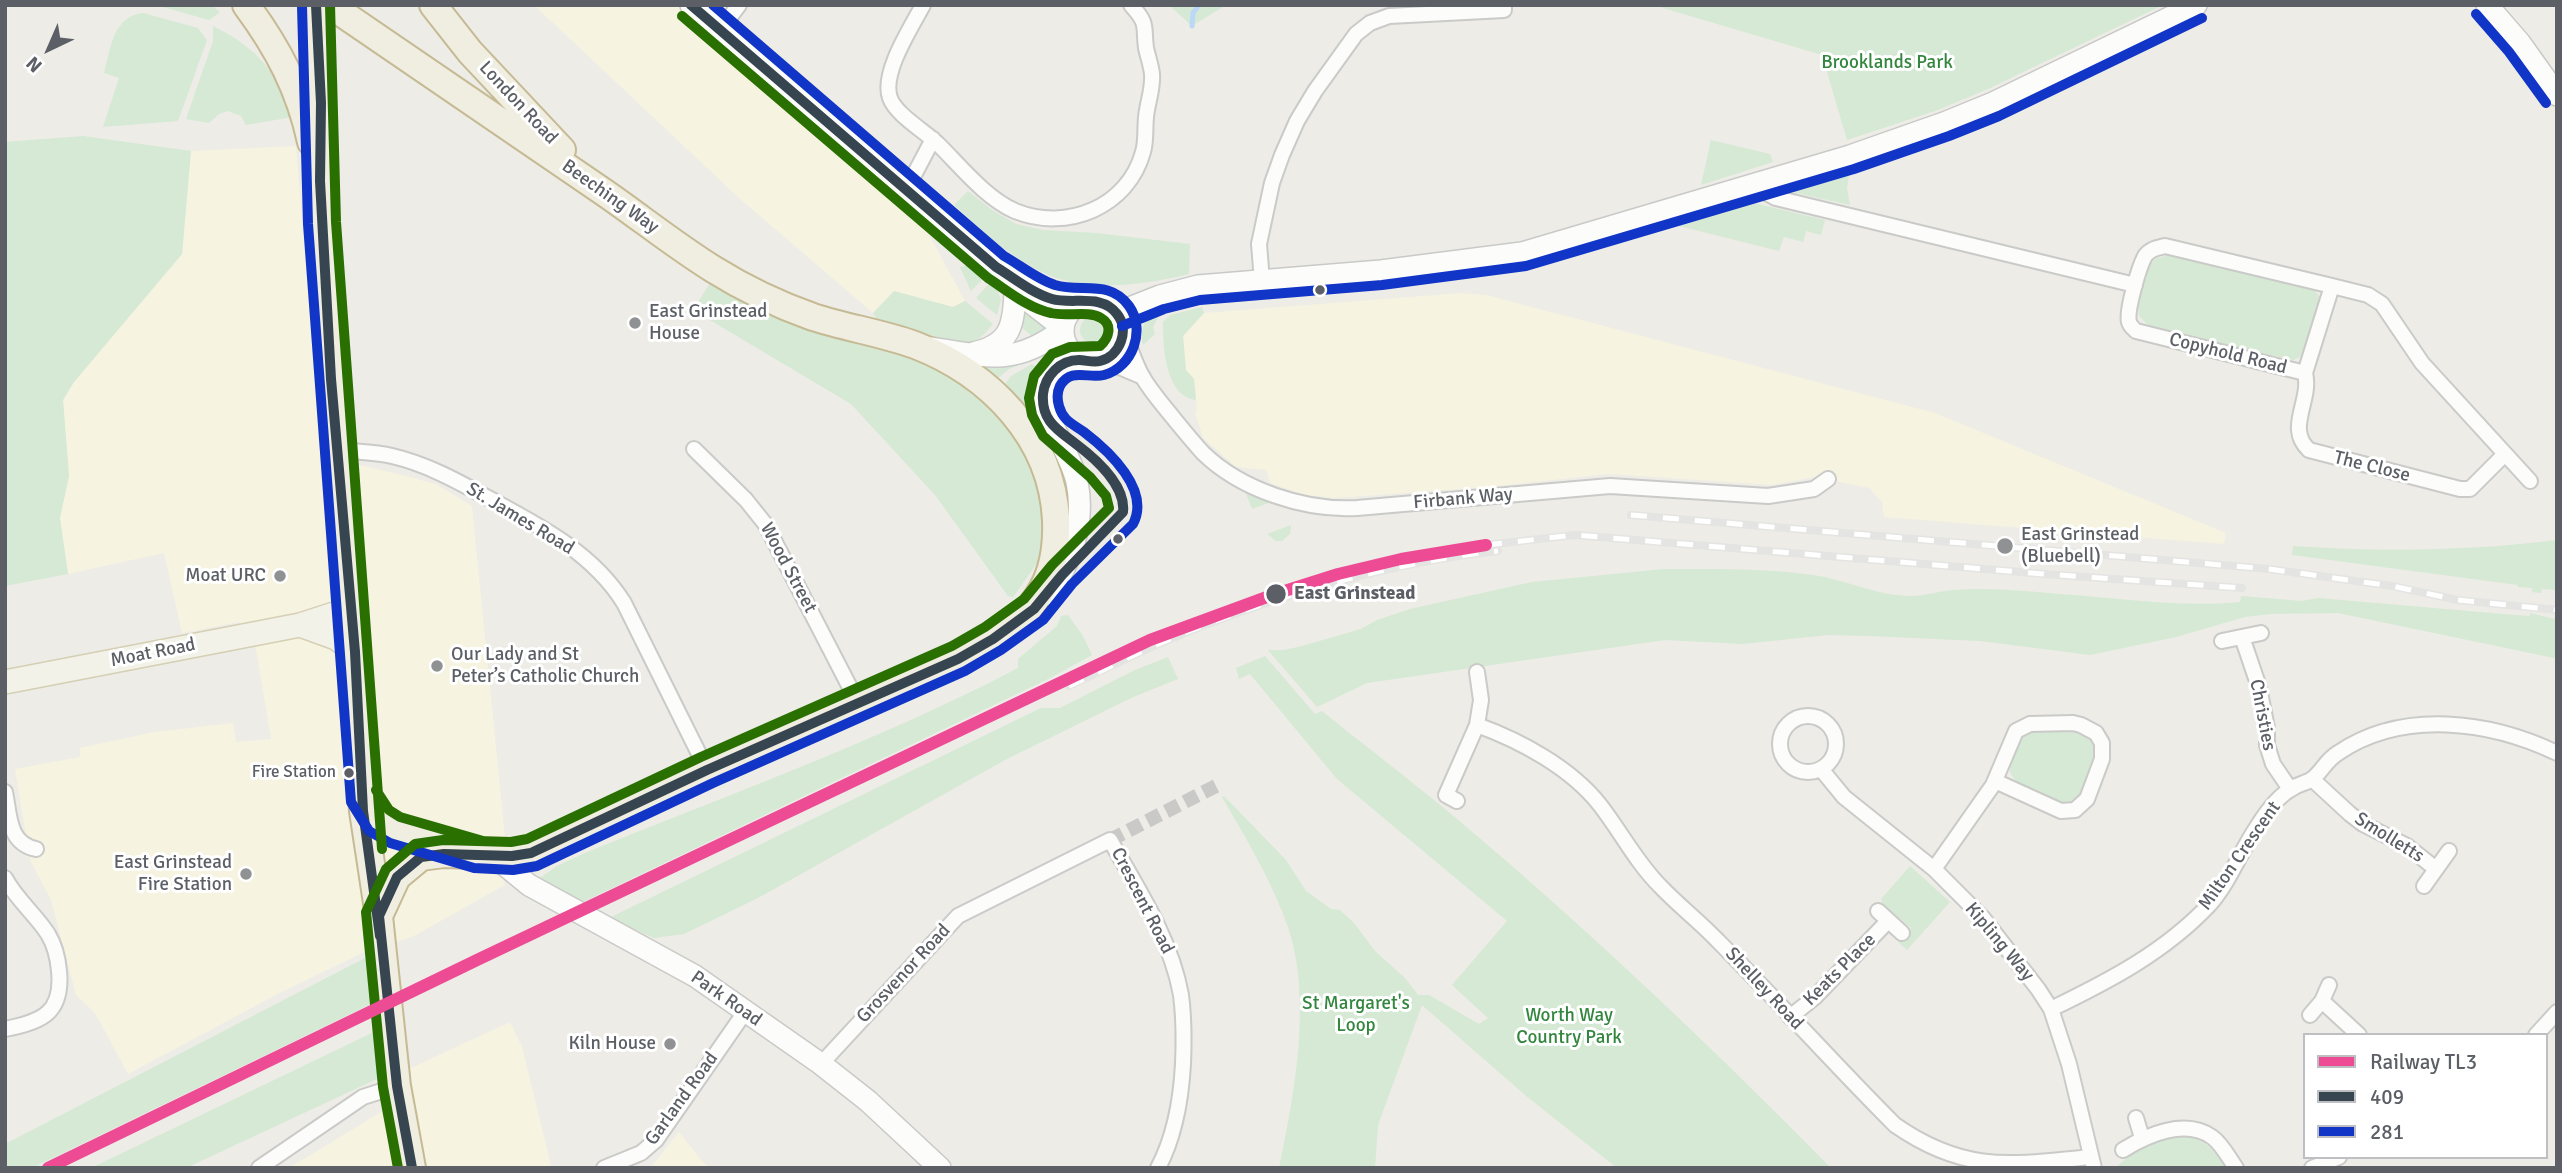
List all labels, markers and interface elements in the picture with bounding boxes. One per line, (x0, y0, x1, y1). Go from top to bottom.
north arrow (14, 14, 84, 84)
text: N (21, 51, 48, 77)
park label: Brooklands Park (1821, 52, 1953, 74)
street label: London Road (474, 57, 562, 149)
street label: Beeching Way (557, 155, 663, 239)
unlabelled marker (1313, 283, 1327, 297)
place label: East Grinstead House (649, 301, 767, 345)
marker: East Grinstead House (627, 315, 643, 331)
street label: Copyhold Road (2167, 328, 2289, 380)
street label: The Close (2331, 447, 2413, 487)
street label: St. James Road (462, 478, 578, 560)
street label: Firbank Way (1412, 483, 1514, 515)
street label: Wood Street (755, 519, 821, 617)
place label: East Grinstead (Bluebell) (2021, 524, 2139, 568)
unlabelled marker (1111, 532, 1125, 546)
marker: East Grinstead (Bluebell) (1995, 536, 2015, 556)
place label: Moat URC (185, 565, 266, 587)
marker: Moat URC (272, 568, 288, 584)
marker: East Grinstead (1264, 582, 1288, 606)
place label: East Grinstead (1294, 583, 1415, 605)
street label: Moat Road (109, 634, 197, 672)
place label: Our Lady and St Peter’s Catholic Church (451, 644, 639, 688)
marker: Our Lady and St Peter’s Catholic Church (429, 658, 445, 674)
street label: Christies (2244, 677, 2280, 753)
place label: Fire Station (252, 763, 336, 783)
marker: Fire Station (342, 766, 356, 780)
street label: Milton Crescent (2194, 797, 2286, 915)
street label: Smolletts (2350, 808, 2428, 868)
street label: Crescent Road (1105, 844, 1179, 958)
place label: East Grinstead Fire Station (114, 852, 232, 896)
marker: East Grinstead Fire Station (238, 866, 254, 882)
street label: Kipling Way (1960, 898, 2038, 986)
street label: Grosvenor Road (852, 920, 956, 1028)
street label: Keats Place (1799, 929, 1881, 1011)
street label: Shelley Road (1720, 943, 1808, 1035)
street label: Park Road (686, 966, 766, 1032)
park label: St Margaret's Loop (1302, 993, 1410, 1037)
park label: Worth Way Country Park (1516, 1005, 1622, 1049)
place label: Kiln House (568, 1033, 656, 1055)
legend (2303, 1033, 2548, 1159)
marker: Kiln House (662, 1036, 678, 1052)
street label: Garland Road (641, 1048, 723, 1150)
text: Railway TL3 (2370, 1049, 2477, 1075)
text: 409 (2370, 1084, 2404, 1110)
text: 281 (2370, 1119, 2404, 1145)

